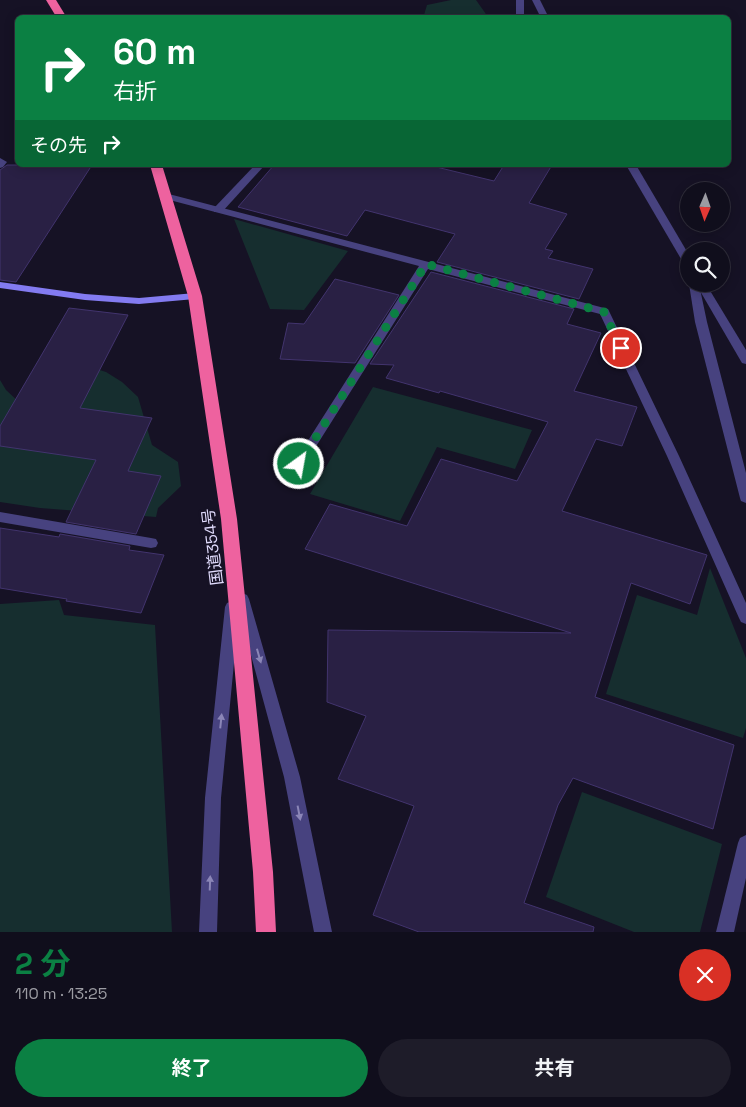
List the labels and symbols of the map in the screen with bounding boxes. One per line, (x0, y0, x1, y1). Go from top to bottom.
north arrow (680, 182, 730, 232)
pin (600, 327, 642, 369)
position arrow (272, 437, 324, 489)
street label: 国道354号 (197, 507, 228, 587)
one-way arrow (255, 648, 263, 663)
one-way arrow (217, 713, 225, 729)
one-way arrow (296, 805, 304, 821)
one-way arrow (206, 875, 214, 891)

